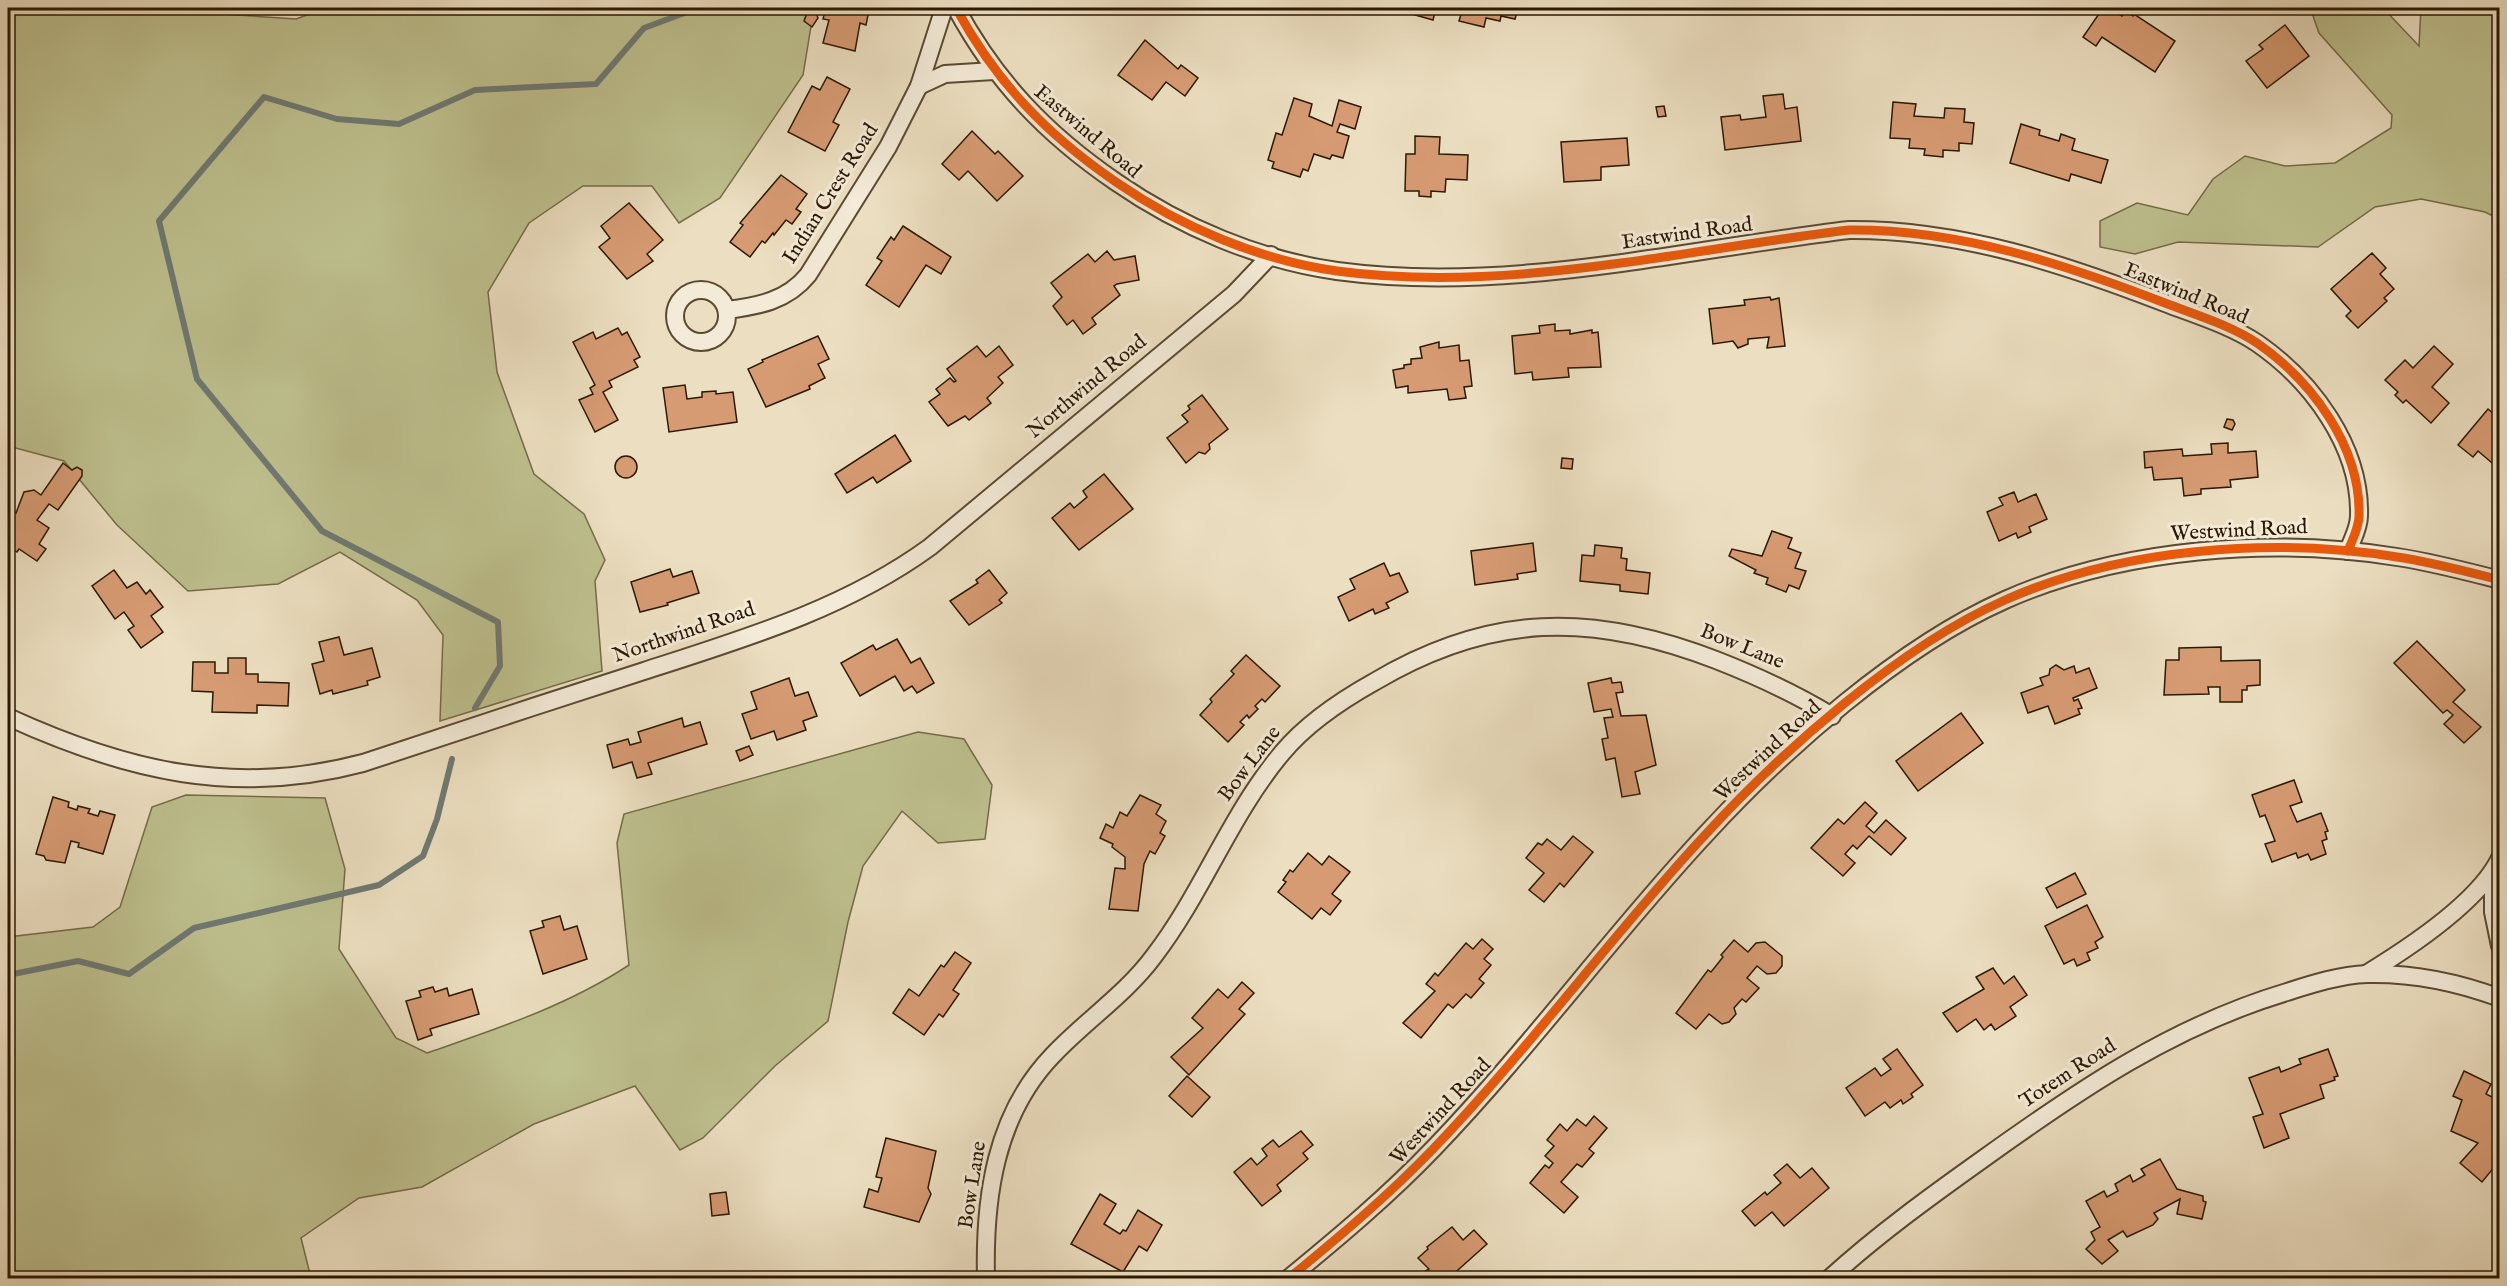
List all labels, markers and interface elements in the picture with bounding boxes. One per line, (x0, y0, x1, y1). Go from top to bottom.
street label: Eastwind Road (1028, 79, 1147, 185)
street label: Indian Crest Road (777, 118, 885, 269)
street label: Eastwind Road (1620, 211, 1755, 257)
street label: Eastwind Road (2120, 257, 2253, 332)
street label: Northwind Road (1021, 328, 1153, 445)
street label: Westwind Road (2170, 514, 2309, 548)
street label: Northwind Road (609, 596, 759, 670)
street label: Bow Lane (1696, 618, 1788, 676)
street label: Westwind Road (1709, 694, 1828, 808)
street label: Bow Lane (1213, 720, 1288, 807)
street label: Totem Road (2015, 1032, 2122, 1115)
street label: Westwind Road (1384, 1052, 1498, 1171)
street label: Bow Lane (953, 1139, 993, 1231)

